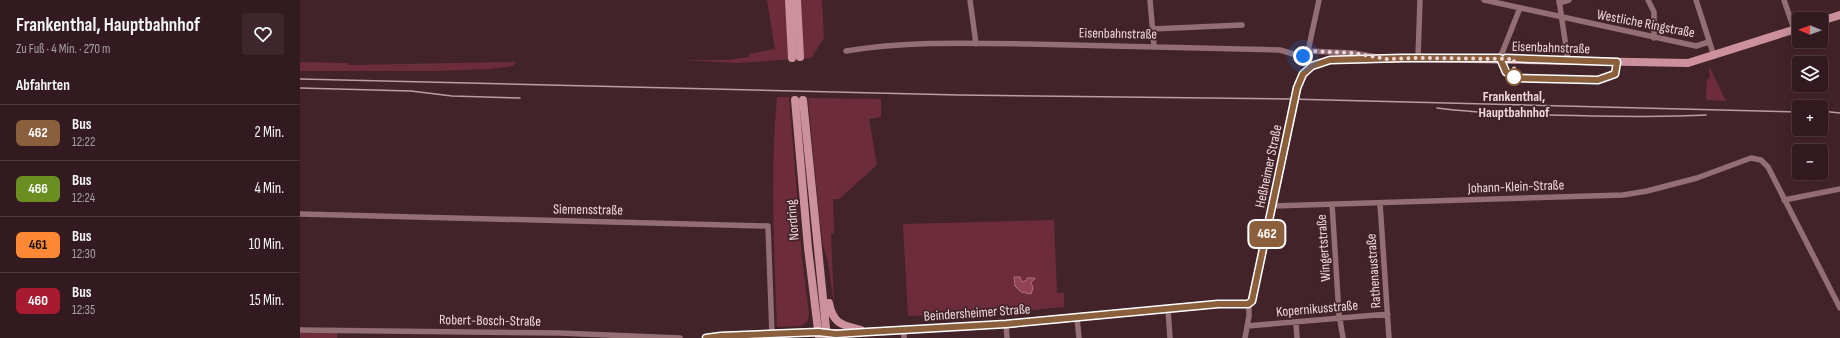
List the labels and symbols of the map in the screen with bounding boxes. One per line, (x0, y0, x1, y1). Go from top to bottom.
street label: Westliche Ringstraße (1596, 6, 1696, 41)
north arrow (1792, 12, 1828, 48)
street label: Eisenbahnstraße (1079, 24, 1157, 43)
street label: Eisenbahnstraße (1512, 38, 1590, 57)
your location (1293, 46, 1313, 66)
marker: Frankenthal, Hauptbahnhof (1505, 68, 1523, 86)
place label: Frankenthal, Hauptbahnhof (1479, 88, 1550, 121)
street label: Heßheimer Straße (1251, 123, 1286, 209)
street label: Johann-Klein-Straße (1467, 176, 1564, 197)
street label: Nordring (782, 198, 803, 241)
street label: Siemensstraße (553, 200, 623, 219)
street label: Wingertstraße (1313, 214, 1334, 282)
line badge: 462 (1244, 221, 1290, 247)
street label: Rathenaustraße (1362, 233, 1385, 309)
street label: Kopernikusstraße (1275, 296, 1359, 321)
street label: Beindersheimer Straße (923, 300, 1031, 325)
street label: Robert-Bosch-Straße (439, 311, 541, 330)

